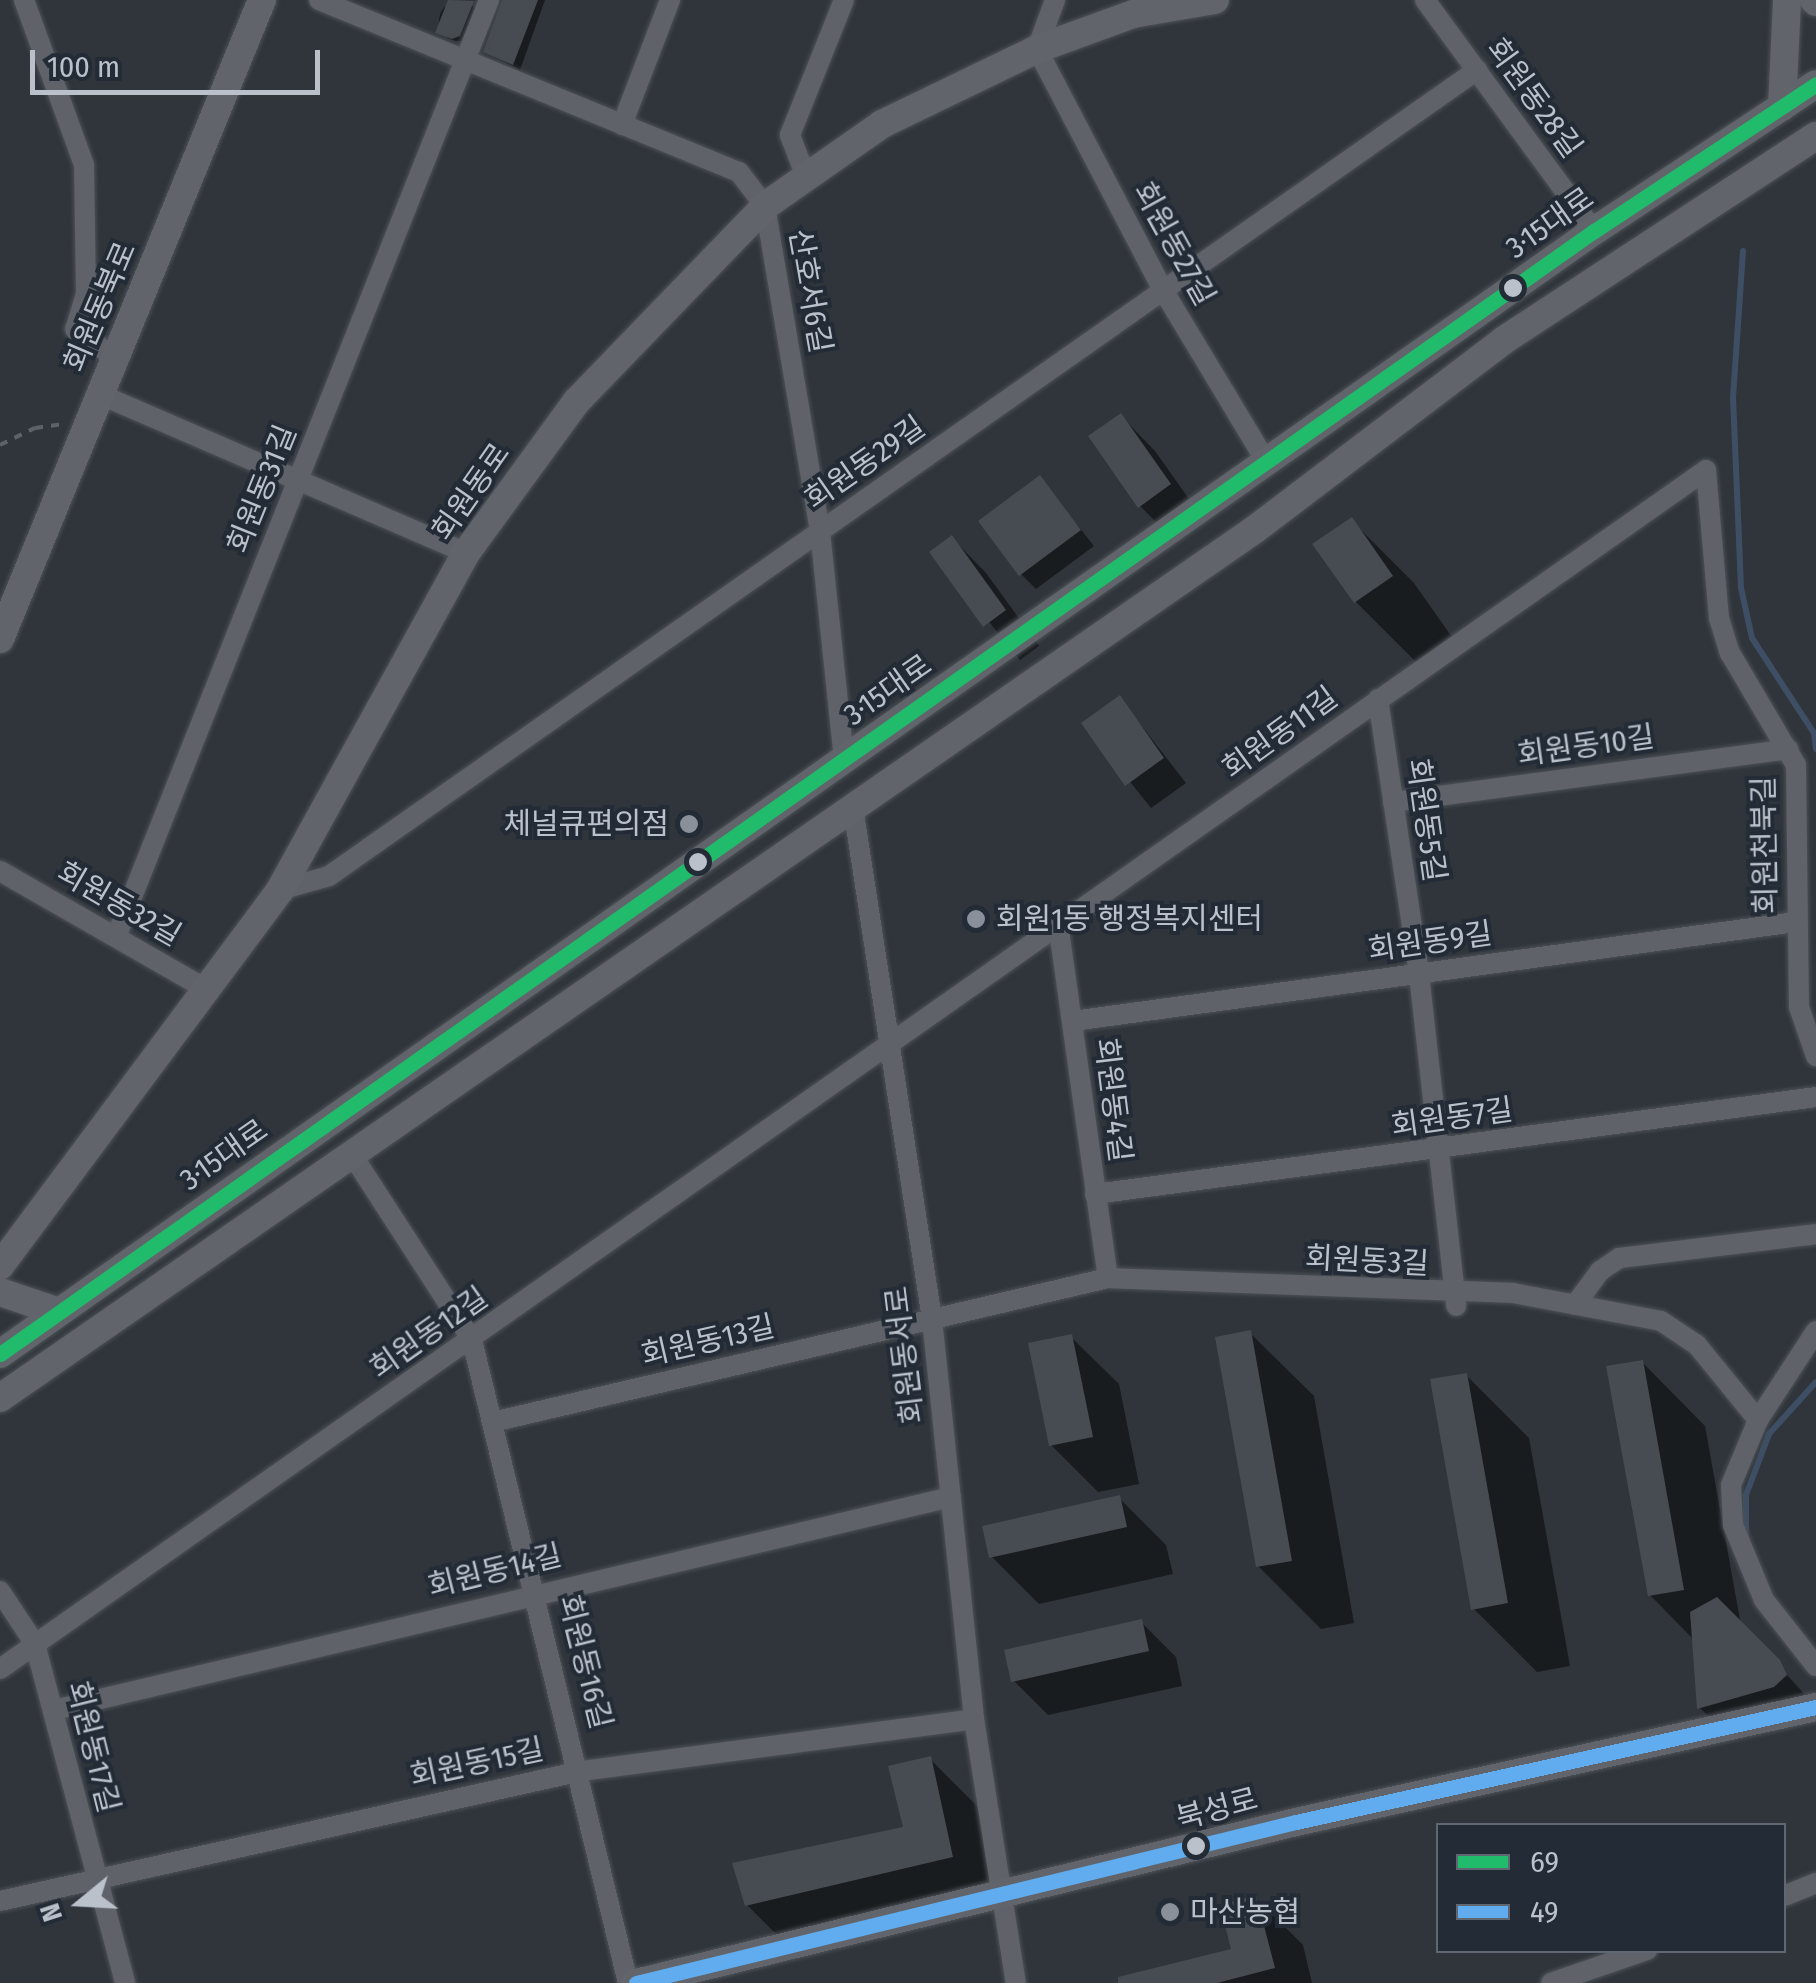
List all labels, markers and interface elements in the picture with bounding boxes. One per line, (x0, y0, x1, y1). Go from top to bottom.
scale bar (35, 30, 325, 92)
street label: 회원동28길 (1479, 31, 1589, 165)
text: 100 m (47, 49, 120, 85)
street label: 회원동27길 (1125, 176, 1223, 312)
street label: 3·15대로 (1499, 180, 1601, 266)
street label: 산호서6길 (781, 226, 839, 356)
street label: 회원동북로 (56, 236, 144, 378)
unlabelled marker (1503, 278, 1523, 298)
street label: 회원동29길 (798, 409, 932, 517)
street label: 회원동31길 (220, 420, 304, 558)
street label: 회원동로 (425, 436, 517, 548)
street label: 3·15대로 (837, 647, 939, 733)
street label: 회원동11길 (1215, 679, 1345, 787)
street label: 회원동10길 (1515, 719, 1657, 773)
street label: 회원동5길 (1400, 756, 1452, 884)
street label: 회원천북길 (1746, 776, 1784, 914)
place label: 체널큐편의점 (503, 806, 669, 842)
marker: 체널큐편의점 (678, 813, 700, 835)
unlabelled marker (688, 852, 708, 872)
street label: 회원동32길 (51, 854, 187, 954)
place label: 회원1동 행정복지센터 (996, 901, 1263, 937)
marker: 회원1동 행정복지센터 (965, 908, 987, 930)
street label: 회원동9길 (1366, 915, 1494, 969)
street label: 회원동4길 (1088, 1036, 1138, 1164)
street label: 회원동7길 (1389, 1092, 1515, 1144)
street label: 3·15대로 (173, 1112, 275, 1198)
street label: 회원동3길 (1304, 1240, 1430, 1282)
street label: 회원동12길 (363, 1279, 495, 1387)
street label: 회원동서로 (879, 1284, 931, 1426)
street label: 회원동13길 (638, 1308, 778, 1374)
street label: 회원동14길 (424, 1537, 566, 1605)
street label: 회원동16길 (551, 1591, 619, 1733)
street label: 회원동17길 (59, 1678, 127, 1816)
street label: 회원동15길 (407, 1731, 547, 1795)
street label: 북성로 (1172, 1781, 1262, 1837)
legend (1436, 1823, 1786, 1953)
unlabelled marker (1186, 1836, 1206, 1856)
text: 69 (1530, 1844, 1559, 1880)
north arrow (30, 1853, 130, 1953)
place label: 마산농협 (1190, 1894, 1300, 1930)
text: 49 (1530, 1894, 1559, 1930)
text: N (33, 1899, 69, 1926)
marker: 마산농협 (1159, 1901, 1181, 1923)

